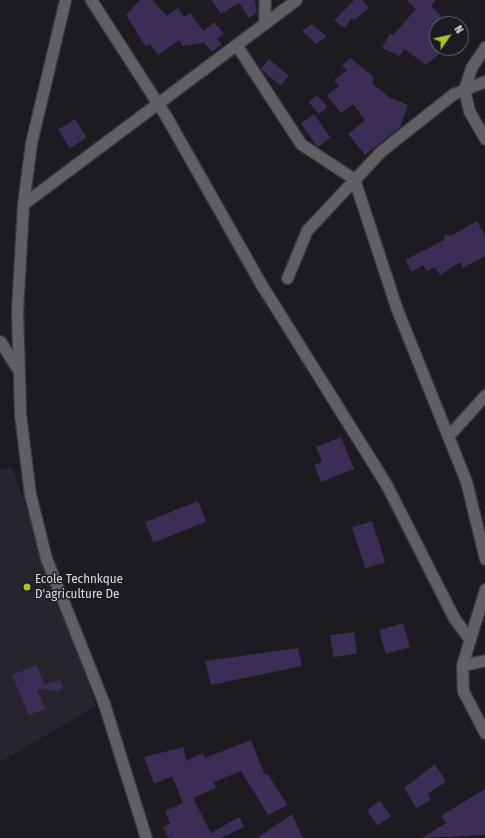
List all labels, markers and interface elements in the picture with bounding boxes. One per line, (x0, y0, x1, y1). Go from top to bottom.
north arrow (429, 16, 469, 56)
text: N (451, 23, 466, 36)
place label: Ecole Technkque D'agriculture De (35, 572, 123, 603)
marker: Ecole Technkque D'agriculture De (22, 582, 32, 592)

